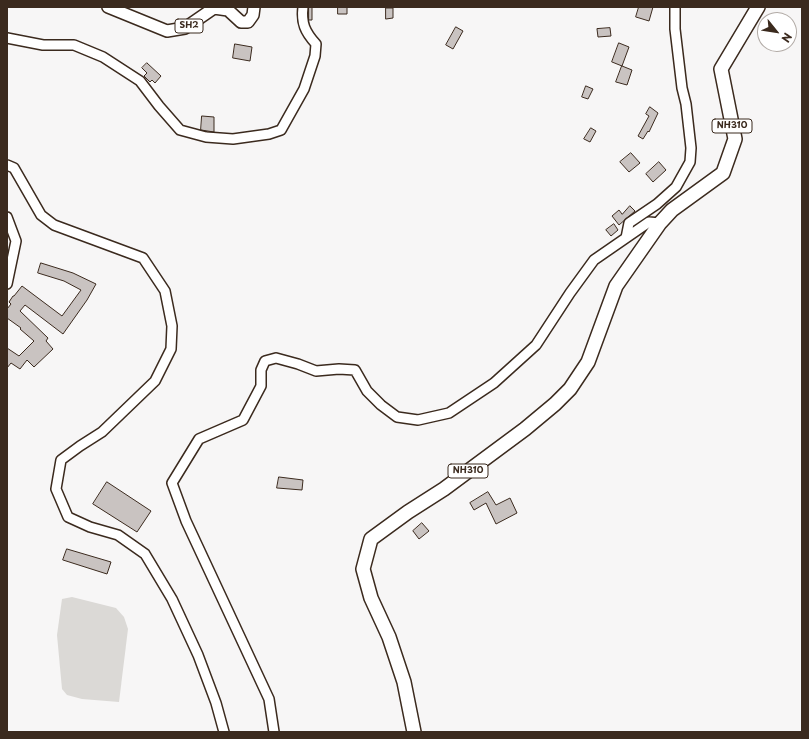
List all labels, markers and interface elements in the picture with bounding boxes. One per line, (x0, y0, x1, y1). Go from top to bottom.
north arrow (757, 12, 797, 52)
road number: SH2 (175, 19, 203, 33)
text: N (777, 30, 797, 46)
road number: NH310 (712, 119, 752, 133)
road number: NH310 (448, 464, 488, 478)

